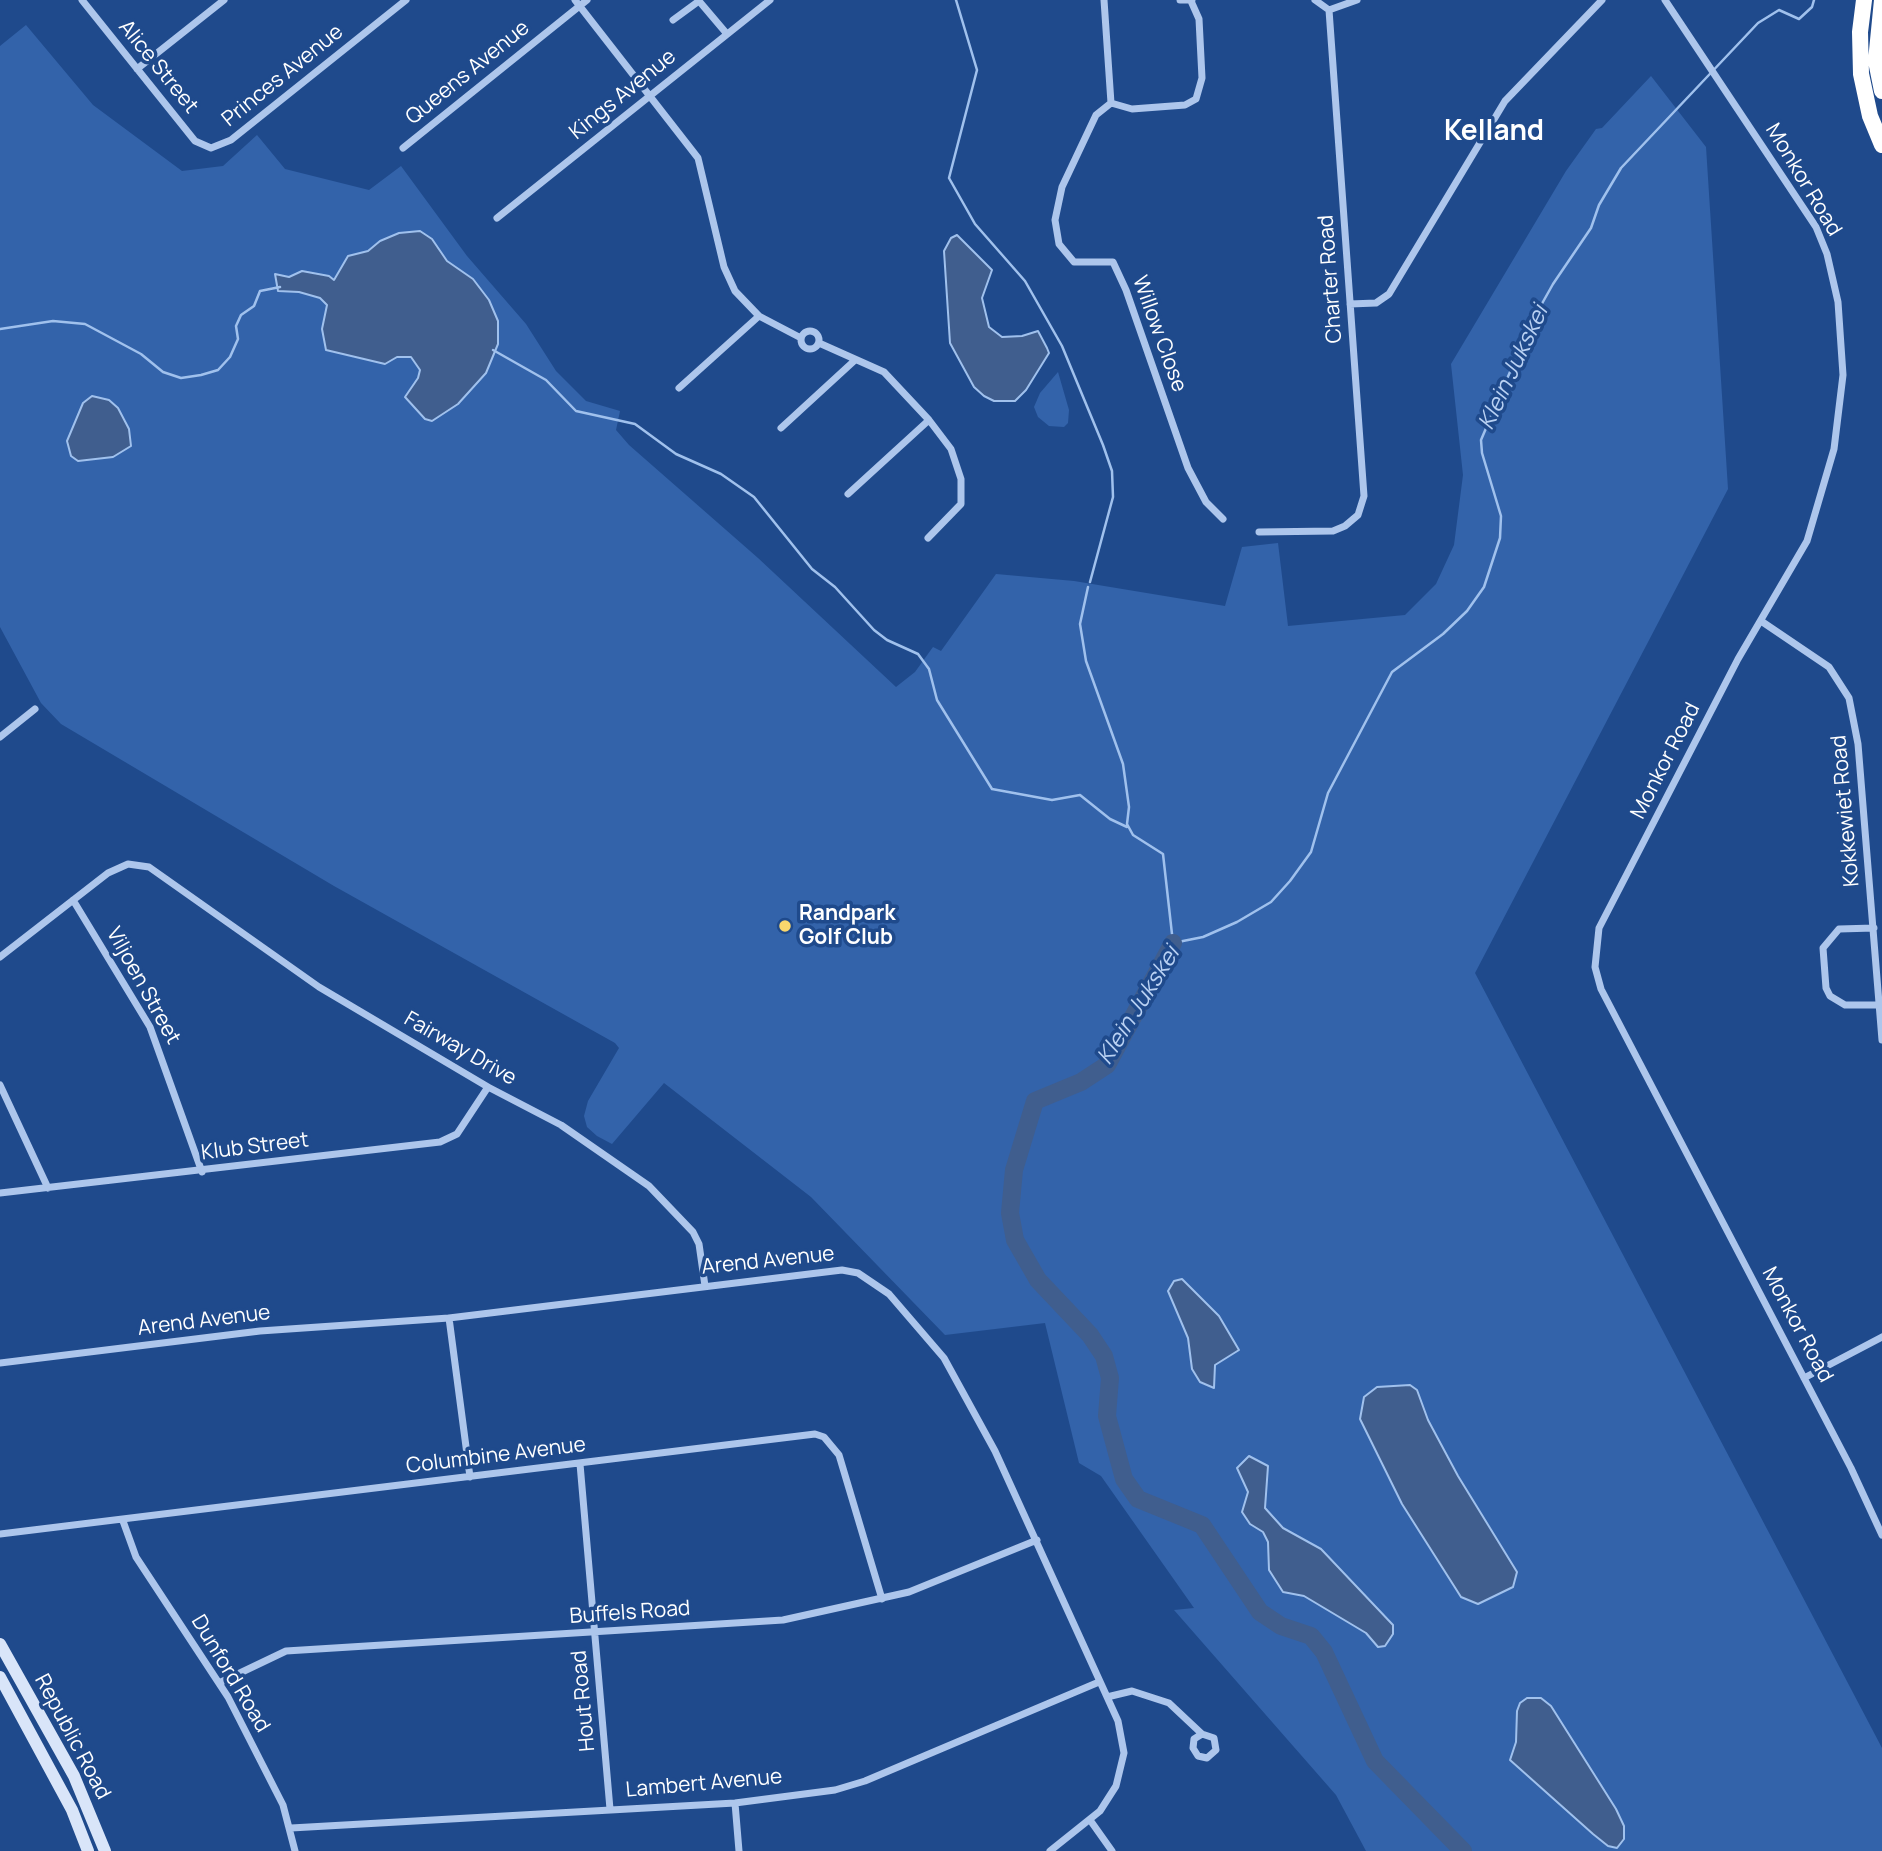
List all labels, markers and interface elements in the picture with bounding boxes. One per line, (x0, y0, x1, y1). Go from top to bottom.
street label: Alice Street (113, 15, 203, 119)
street label: Queens Avenue (401, 16, 535, 130)
street label: Princes Avenue (217, 20, 349, 132)
street label: Kings Avenue (565, 44, 681, 146)
district label: Kelland (1444, 115, 1544, 149)
street label: Monkor Road (1760, 119, 1846, 241)
street label: Charter Road (1314, 214, 1348, 344)
street label: Willow Close (1126, 272, 1192, 396)
water label: Klein Jukskei (1473, 302, 1555, 434)
street label: Monkor Road (1626, 699, 1706, 823)
street label: Kokkewiet Road (1827, 734, 1865, 888)
place label: Randpark Golf Club (799, 901, 896, 951)
marker: Randpark Golf Club (777, 918, 793, 934)
street label: Viljoen Street (100, 923, 186, 1049)
water label: Klein Jukskei (1092, 942, 1186, 1070)
street label: Fairway Drive (399, 1007, 521, 1091)
street label: Klub Street (200, 1128, 310, 1166)
street label: Arend Avenue (700, 1241, 836, 1281)
street label: Monkor Road (1756, 1263, 1838, 1387)
street label: Arend Avenue (136, 1300, 272, 1342)
street label: Columbine Avenue (405, 1432, 587, 1480)
street label: Buffels Road (569, 1596, 691, 1630)
street label: Dunford Road (185, 1611, 275, 1737)
street label: Hout Road (567, 1649, 601, 1753)
street label: Republic Road (28, 1670, 116, 1804)
street label: Lambert Avenue (625, 1765, 783, 1803)

